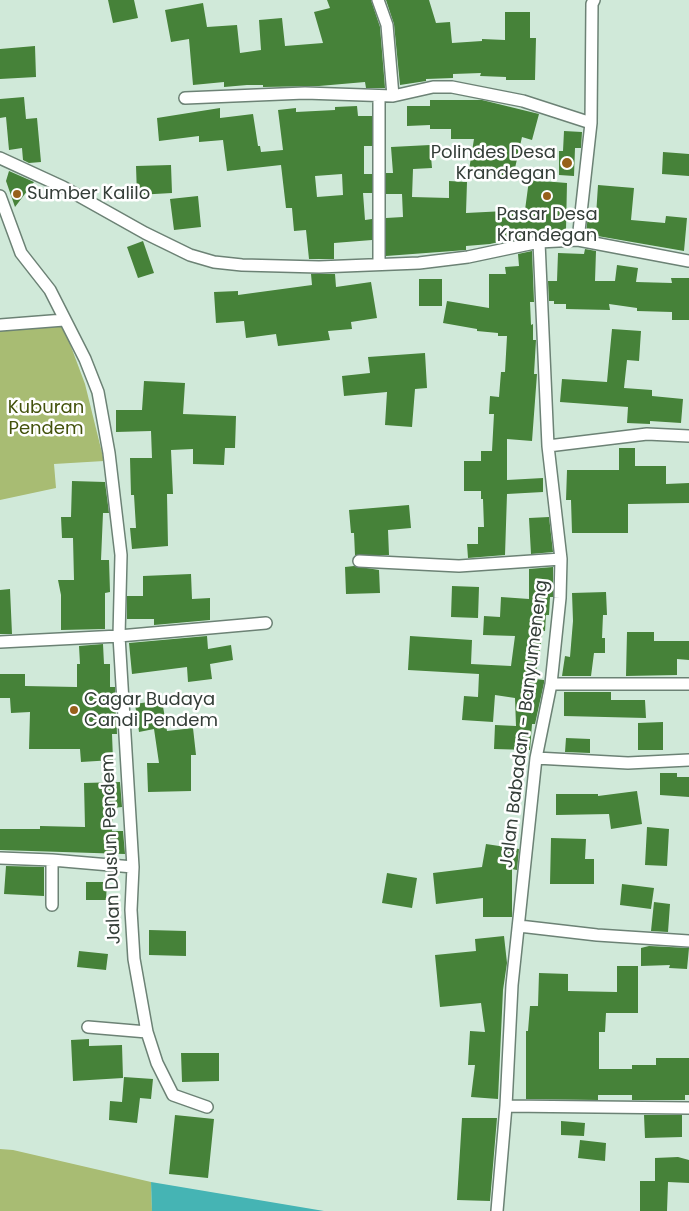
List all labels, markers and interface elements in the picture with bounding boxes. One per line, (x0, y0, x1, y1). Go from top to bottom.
place label: Polindes Desa Krandegan (431, 142, 556, 184)
marker: Polindes Desa Krandegan (560, 156, 574, 170)
place label: Sumber Kalilo (27, 183, 150, 205)
marker: Sumber Kalilo (11, 188, 23, 200)
marker: Pasar Desa Krandegan (541, 190, 553, 202)
place label: Pasar Desa Krandegan (496, 204, 598, 246)
park label: Kuburan Pendem (8, 397, 84, 439)
street label: Jalan Babadan - Banyumeneng (497, 579, 553, 869)
place label: Cagar Budaya Candi Pendem (84, 689, 218, 732)
marker: Cagar Budaya Candi Pendem (68, 704, 80, 716)
street label: Jalan Dusun Pendem (98, 753, 126, 945)

